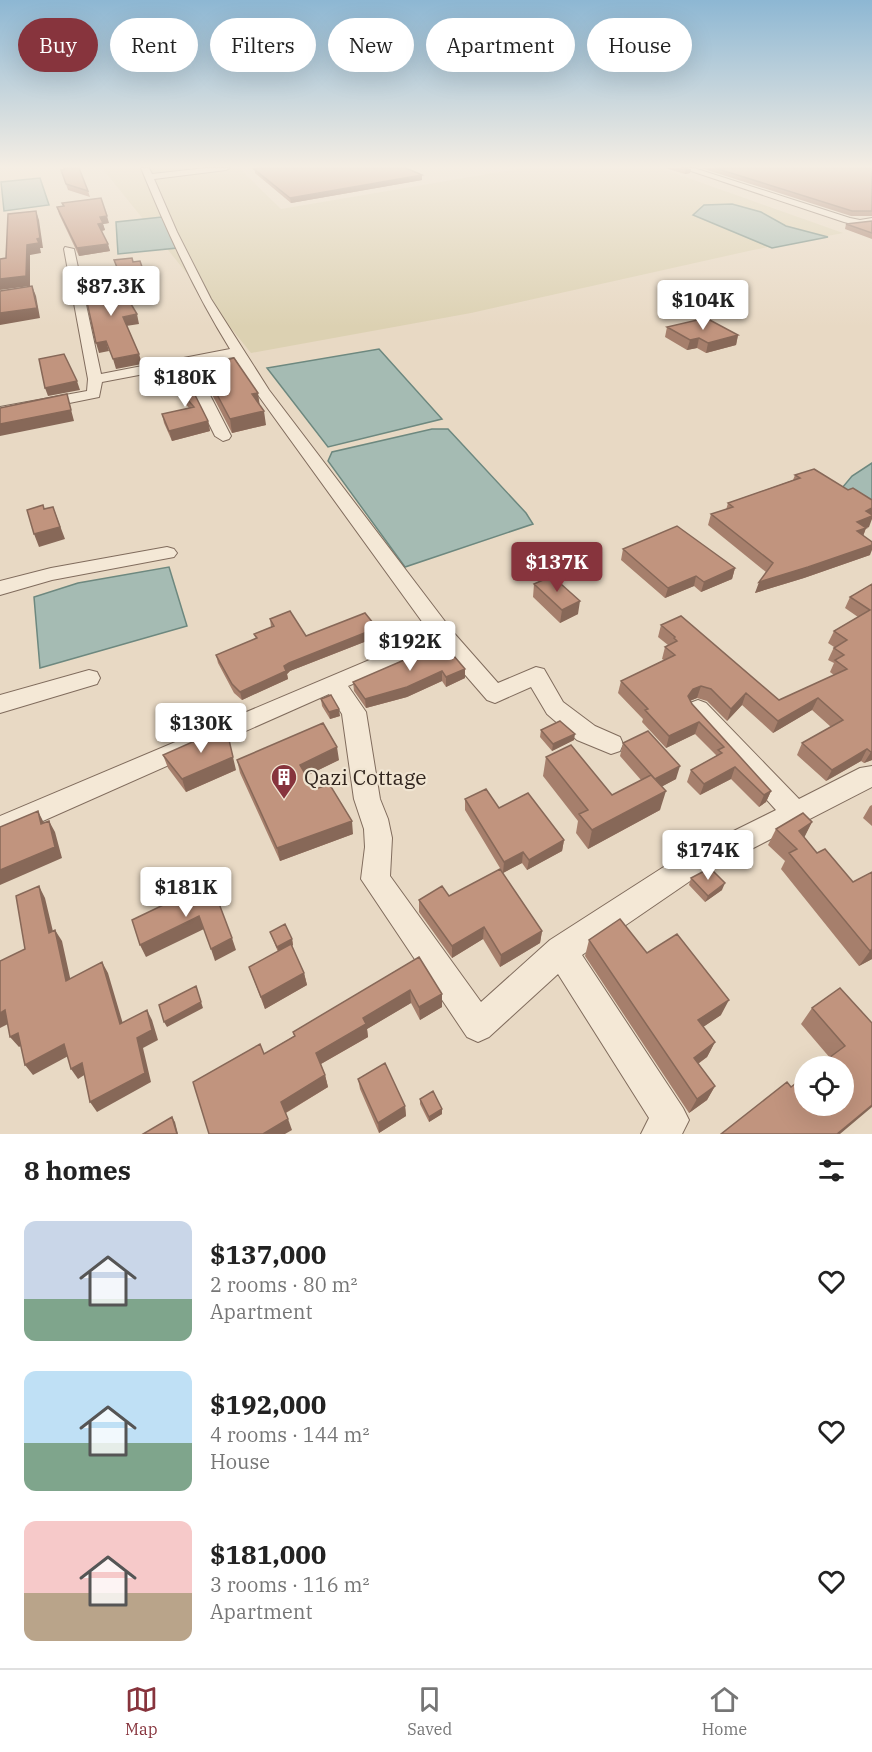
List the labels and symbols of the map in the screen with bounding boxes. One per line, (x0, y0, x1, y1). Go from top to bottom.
pin: $87.3K (62, 266, 160, 317)
pin: $104K (661, 280, 745, 331)
pin: $180K (143, 357, 227, 408)
pin: $137K (515, 542, 599, 593)
pin: $192K (368, 621, 452, 672)
pin: $130K (159, 703, 243, 754)
building icon: Qazi Cottage (269, 762, 299, 800)
place label: Qazi Cottage (304, 763, 426, 791)
pin: $174K (666, 830, 750, 881)
pin: $181K (144, 867, 228, 918)

